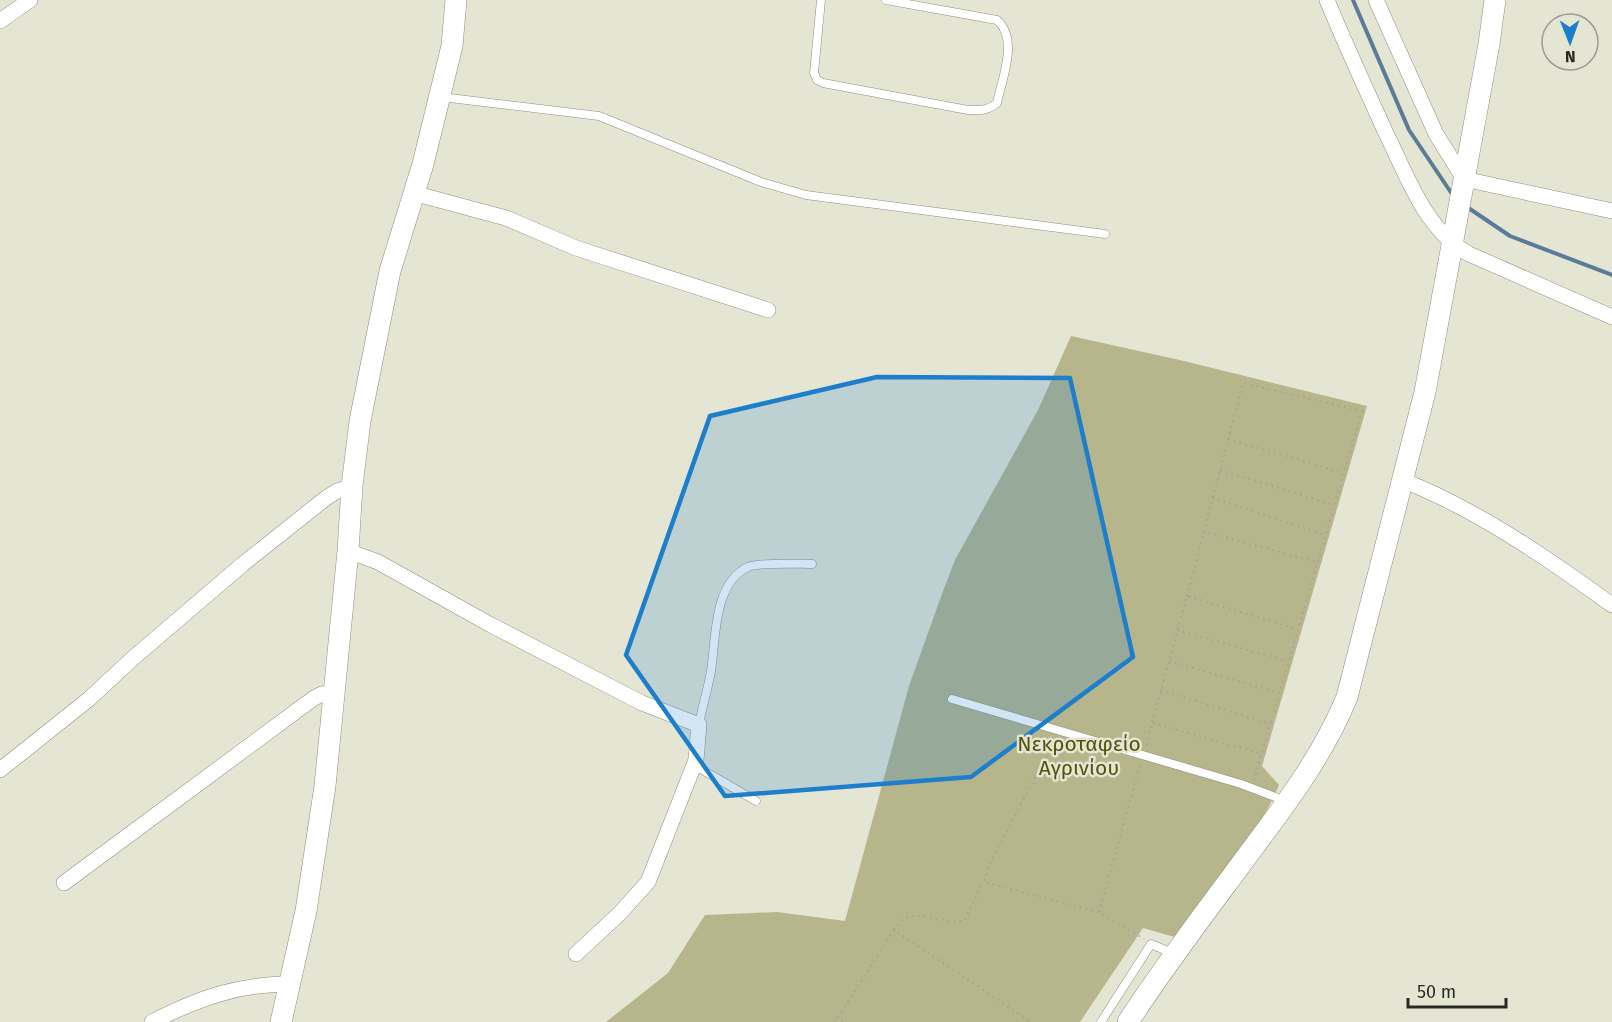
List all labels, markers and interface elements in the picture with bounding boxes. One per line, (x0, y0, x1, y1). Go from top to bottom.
north arrow (1540, 12, 1600, 72)
text: N (1565, 47, 1576, 66)
park label: Νεκροταφείο Αγρινίου (1017, 731, 1141, 781)
scale bar (1408, 971, 1506, 1009)
text: 50 m (1417, 981, 1456, 1003)

